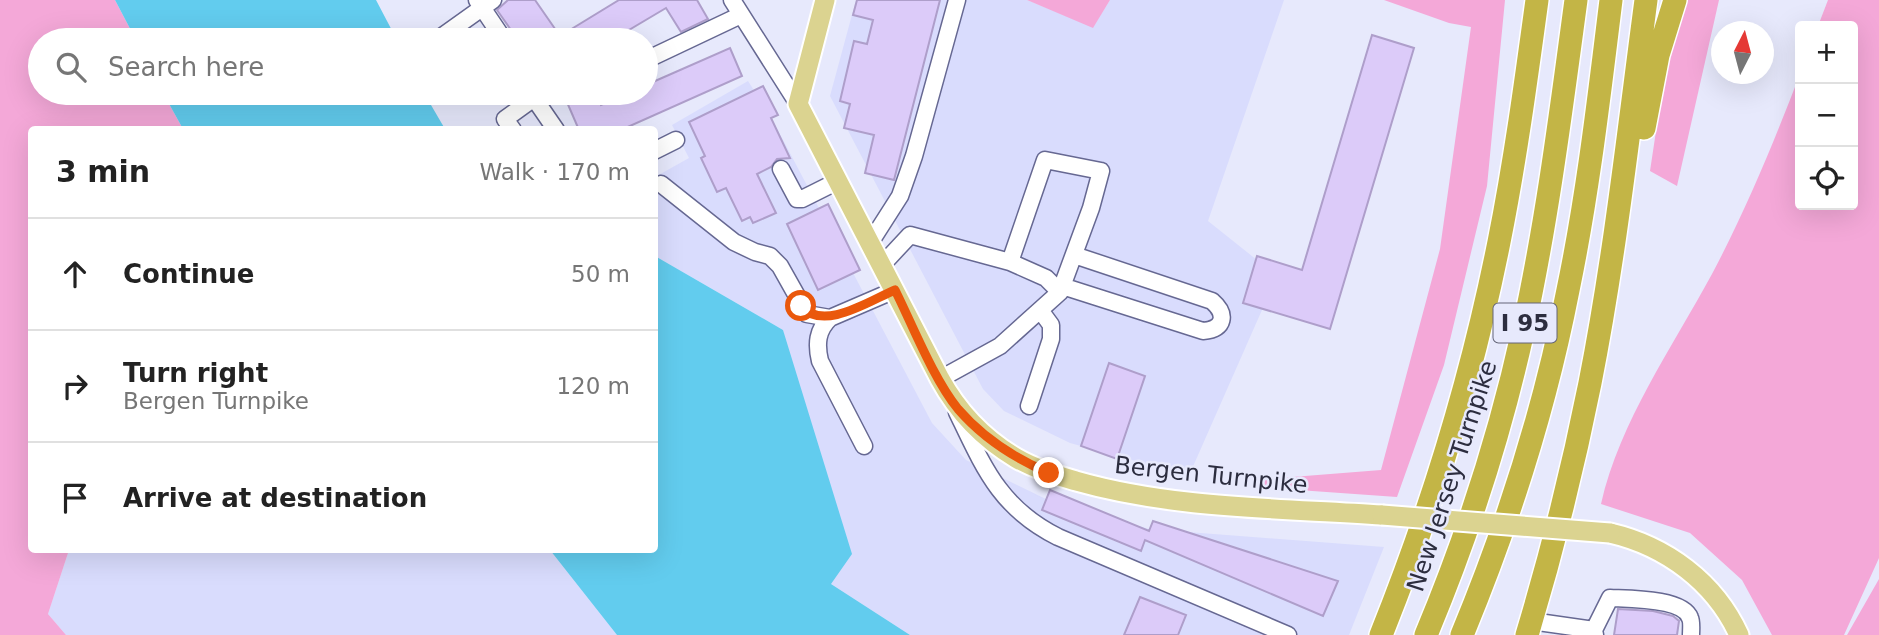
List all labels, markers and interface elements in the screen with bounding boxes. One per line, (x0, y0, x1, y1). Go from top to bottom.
north arrow (1711, 21, 1774, 84)
map controls (1795, 21, 1858, 210)
button: + (1795, 21, 1858, 84)
search box (28, 28, 658, 105)
icon: search (52, 48, 90, 86)
text: Search here (108, 52, 264, 82)
button: − (1795, 84, 1858, 147)
button: locate (1795, 147, 1858, 210)
text: 3 min (56, 154, 150, 189)
text: Walk · 170 m (479, 159, 630, 185)
icon: ahead (56, 255, 94, 293)
text: Continue (123, 259, 254, 289)
text: 50 m (571, 261, 630, 287)
route start (785, 290, 816, 321)
road number: I 95 (1494, 304, 1556, 342)
street label: New Jersey Turnpike (1401, 357, 1503, 595)
text: Turn right (123, 358, 268, 388)
icon: right (56, 367, 94, 405)
text: 120 m (556, 373, 630, 399)
text: Bergen Turnpike (123, 388, 309, 414)
street label: Bergen Turnpike (1113, 451, 1309, 499)
route end (1033, 457, 1064, 488)
icon: arrive (56, 479, 94, 517)
text: Arrive at destination (123, 483, 427, 513)

